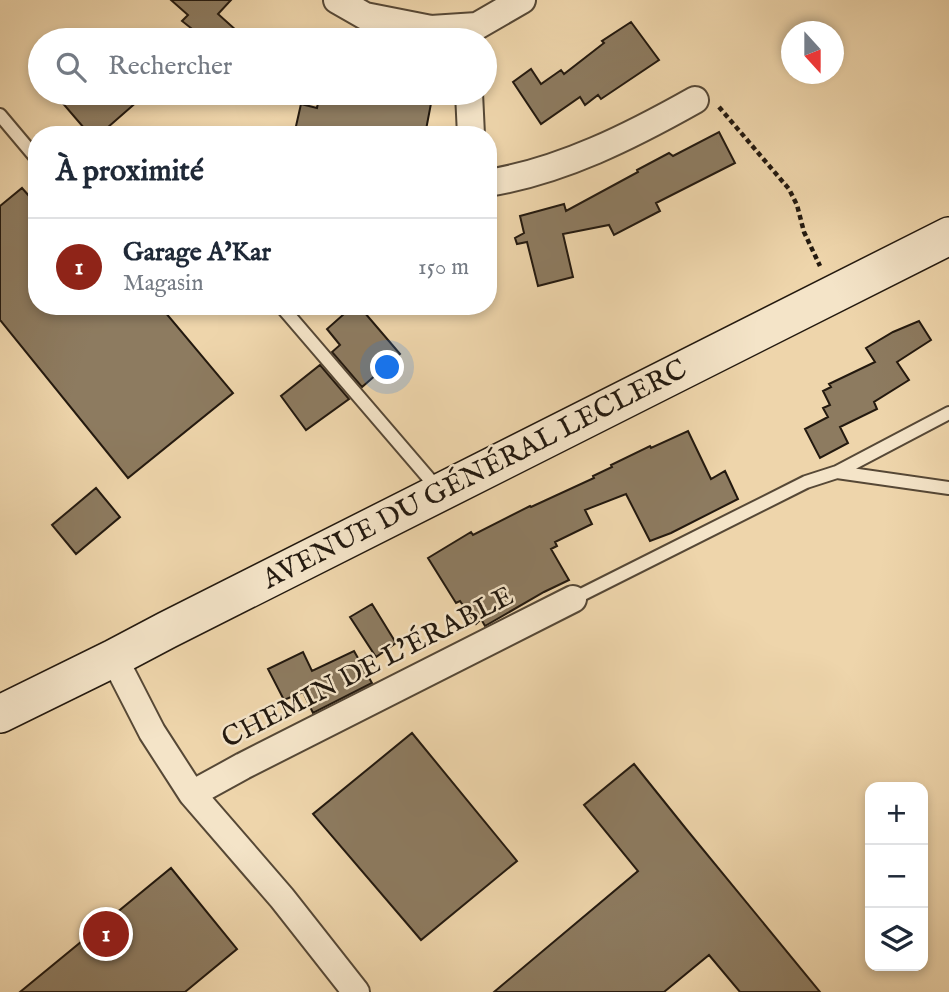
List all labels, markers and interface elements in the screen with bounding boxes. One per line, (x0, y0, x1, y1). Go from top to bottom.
north arrow (781, 21, 844, 84)
search box (28, 28, 497, 105)
icon: search (52, 48, 90, 86)
text: Rechercher (108, 50, 232, 83)
text: À proximité (56, 153, 204, 191)
text: Garage A'Kar (123, 236, 271, 269)
text: 1 (75, 253, 83, 282)
text: 150 m (418, 253, 469, 282)
text: Magasin (123, 269, 203, 298)
your location (370, 350, 404, 384)
street label: AVENUE DU GÉNÉRAL LECLERC (256, 351, 693, 598)
street label: CHEMIN DE L'ÉRABLE (216, 578, 520, 757)
map controls (865, 782, 928, 971)
button: + (865, 782, 928, 845)
button: − (865, 845, 928, 908)
pin: 1 (83, 908, 129, 960)
button: layers (865, 908, 928, 971)

